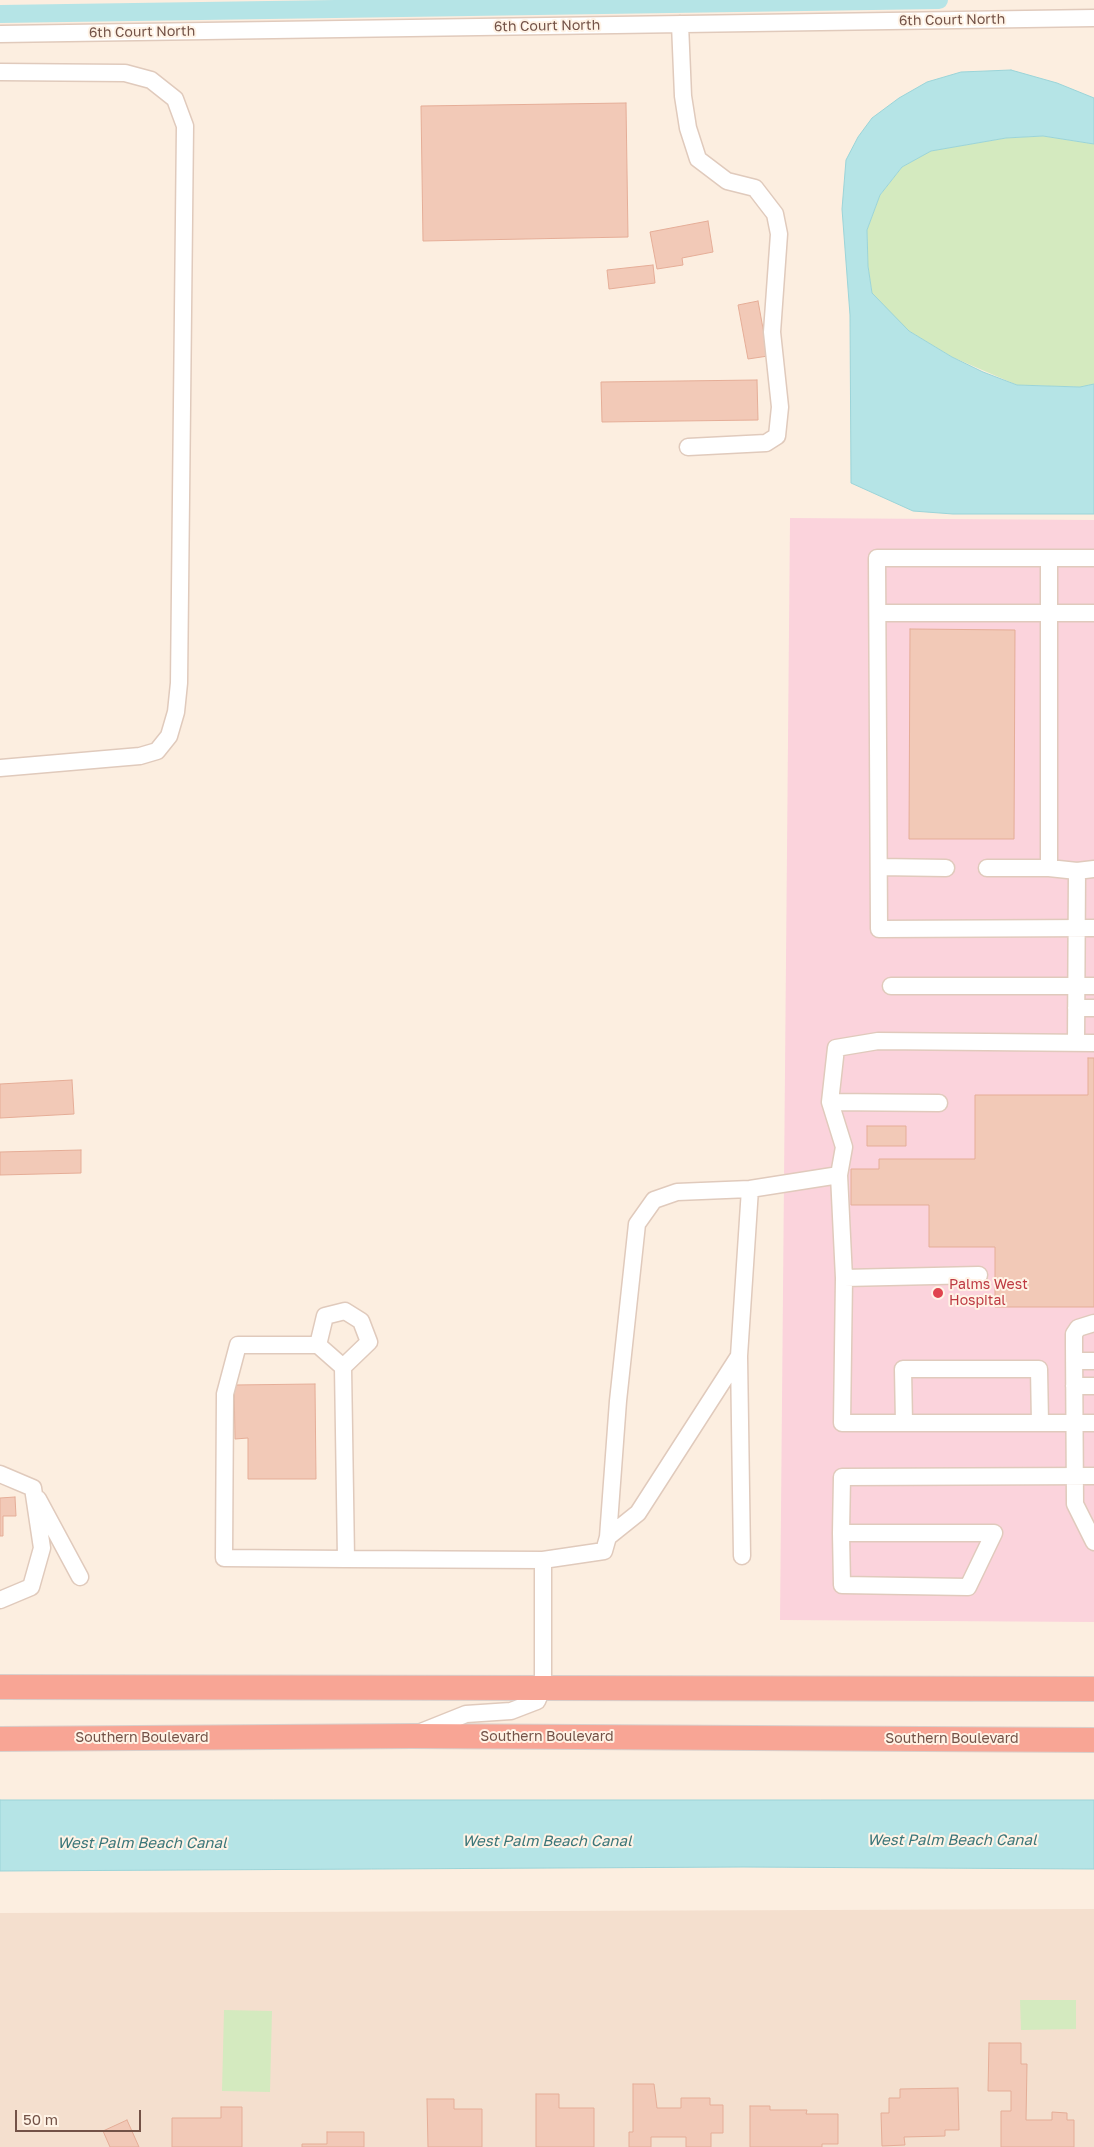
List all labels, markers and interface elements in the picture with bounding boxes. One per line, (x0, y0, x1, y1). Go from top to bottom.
street label: 6th Court North (899, 11, 1005, 29)
street label: 6th Court North (494, 17, 600, 35)
street label: 6th Court North (89, 23, 195, 41)
place label: Palms West Hospital (949, 1277, 1028, 1310)
marker: Palms West Hospital (931, 1286, 945, 1300)
street label: Southern Boulevard (480, 1729, 614, 1745)
street label: Southern Boulevard (75, 1730, 209, 1746)
street label: Southern Boulevard (885, 1731, 1019, 1747)
water label: West Palm Beach Canal (867, 1831, 1037, 1849)
water label: West Palm Beach Canal (462, 1832, 632, 1850)
water label: West Palm Beach Canal (57, 1834, 227, 1852)
scale bar (18, 2100, 144, 2132)
text: 50 m (23, 2110, 58, 2128)

